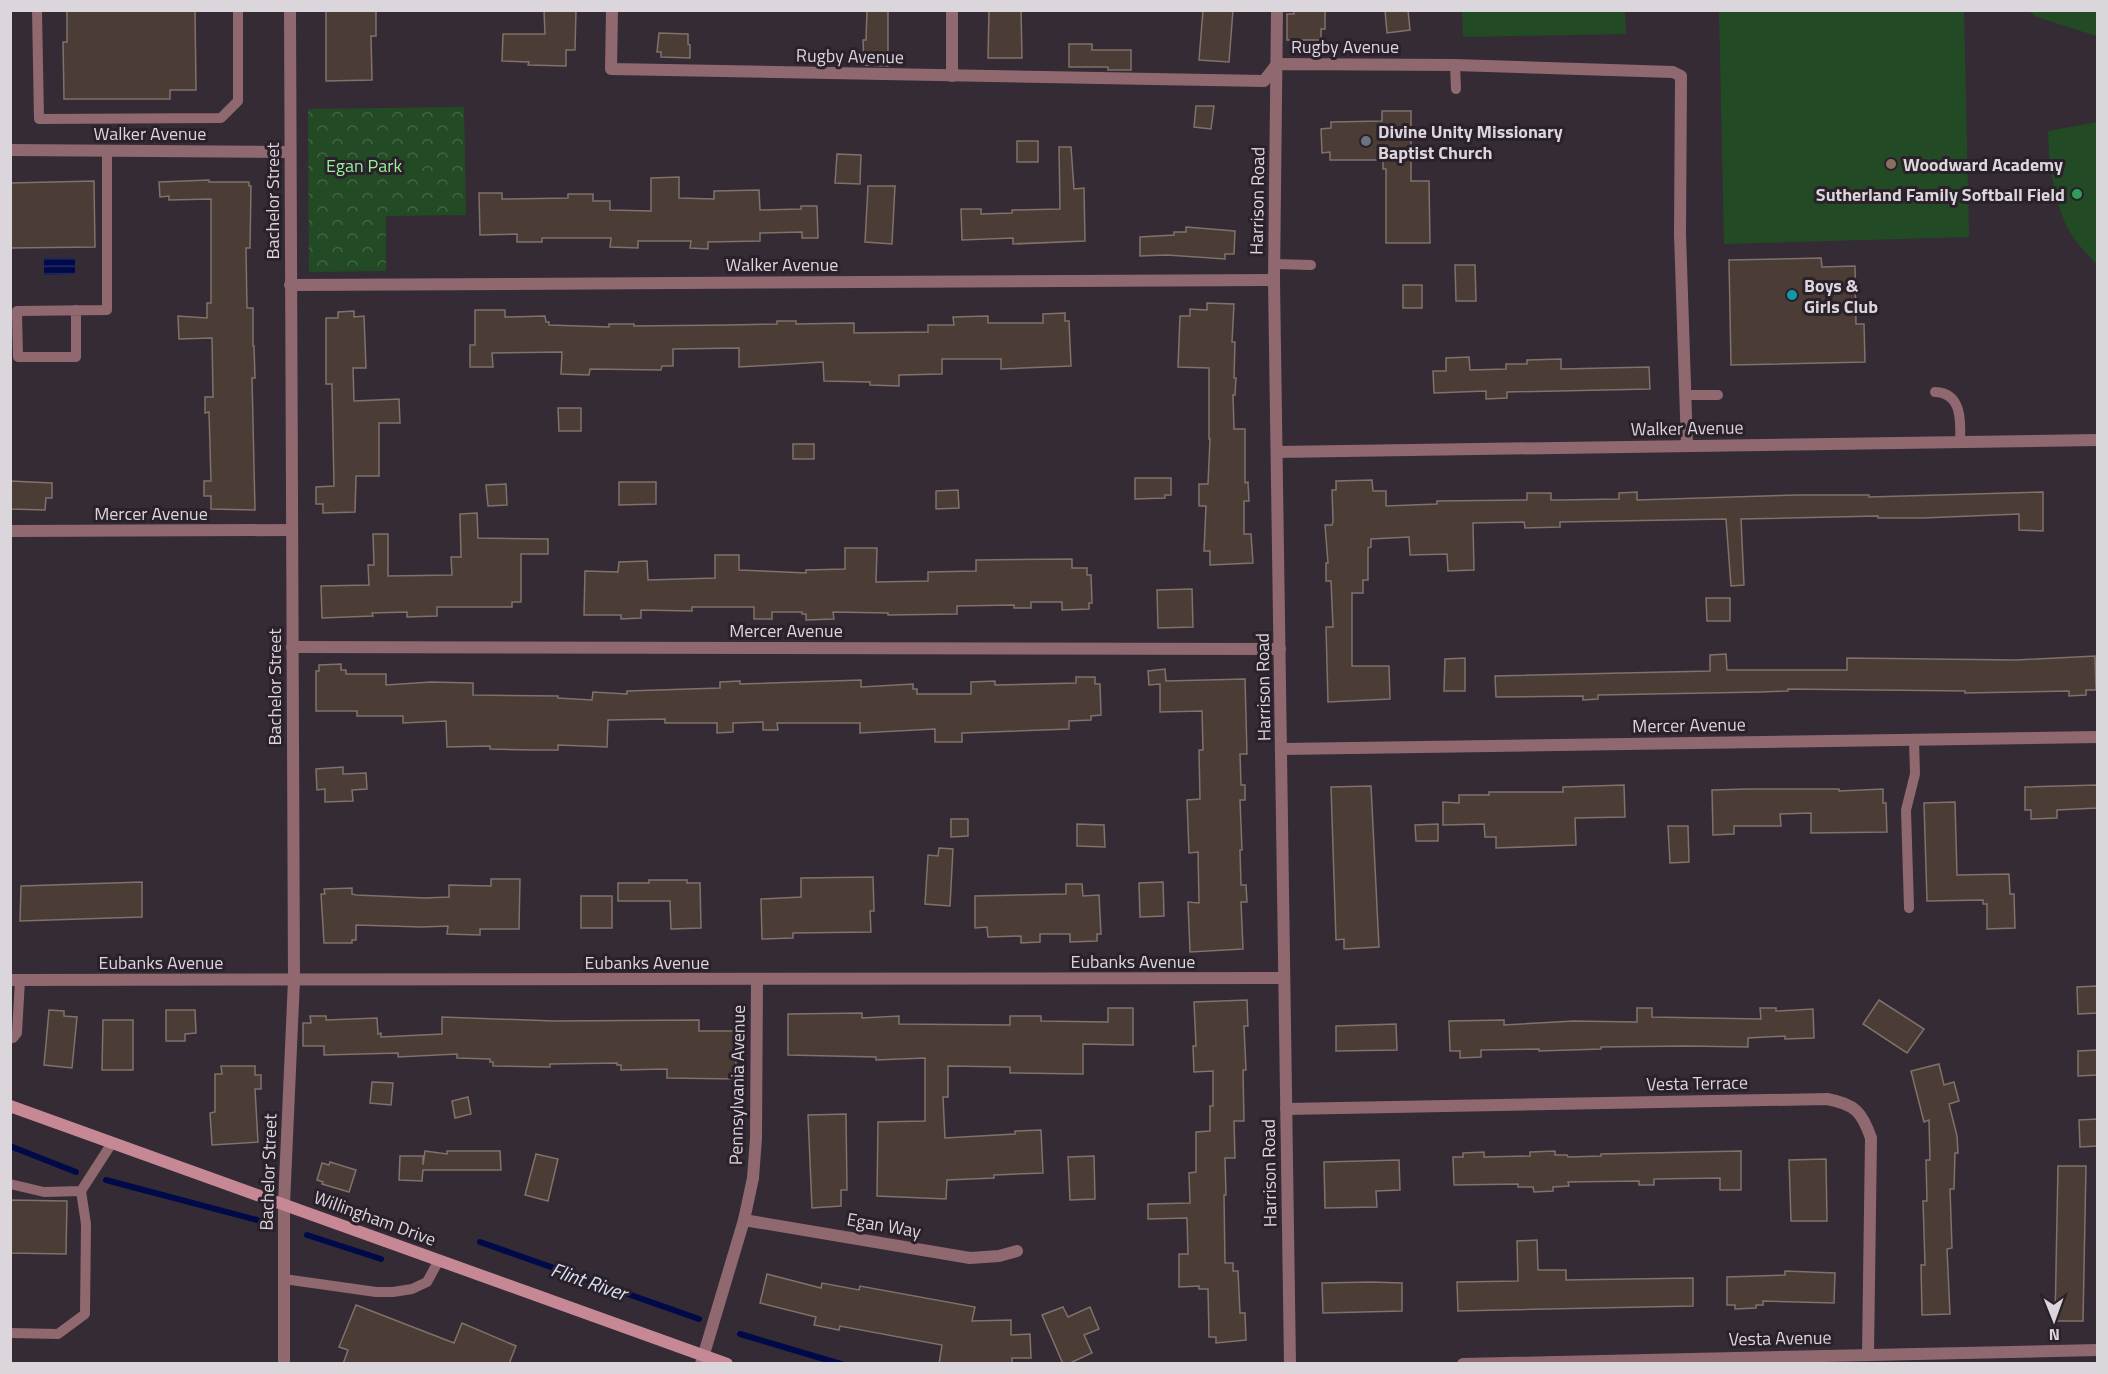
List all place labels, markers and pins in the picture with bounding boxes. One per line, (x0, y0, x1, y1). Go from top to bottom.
place label: Divine Unity Missionary Baptist Church (1378, 118, 1563, 166)
marker: Divine Unity Missionary Baptist Church (1359, 134, 1373, 148)
place label: Woodward Academy (1903, 151, 2063, 178)
marker: Woodward Academy (1884, 157, 1898, 171)
place label: Sutherland Family Softball Field (1816, 181, 2065, 208)
marker: Sutherland Family Softball Field (2070, 187, 2084, 201)
place label: Boys & Girls Club (1804, 272, 1878, 320)
marker: Boys & Girls Club (1785, 288, 1799, 302)

